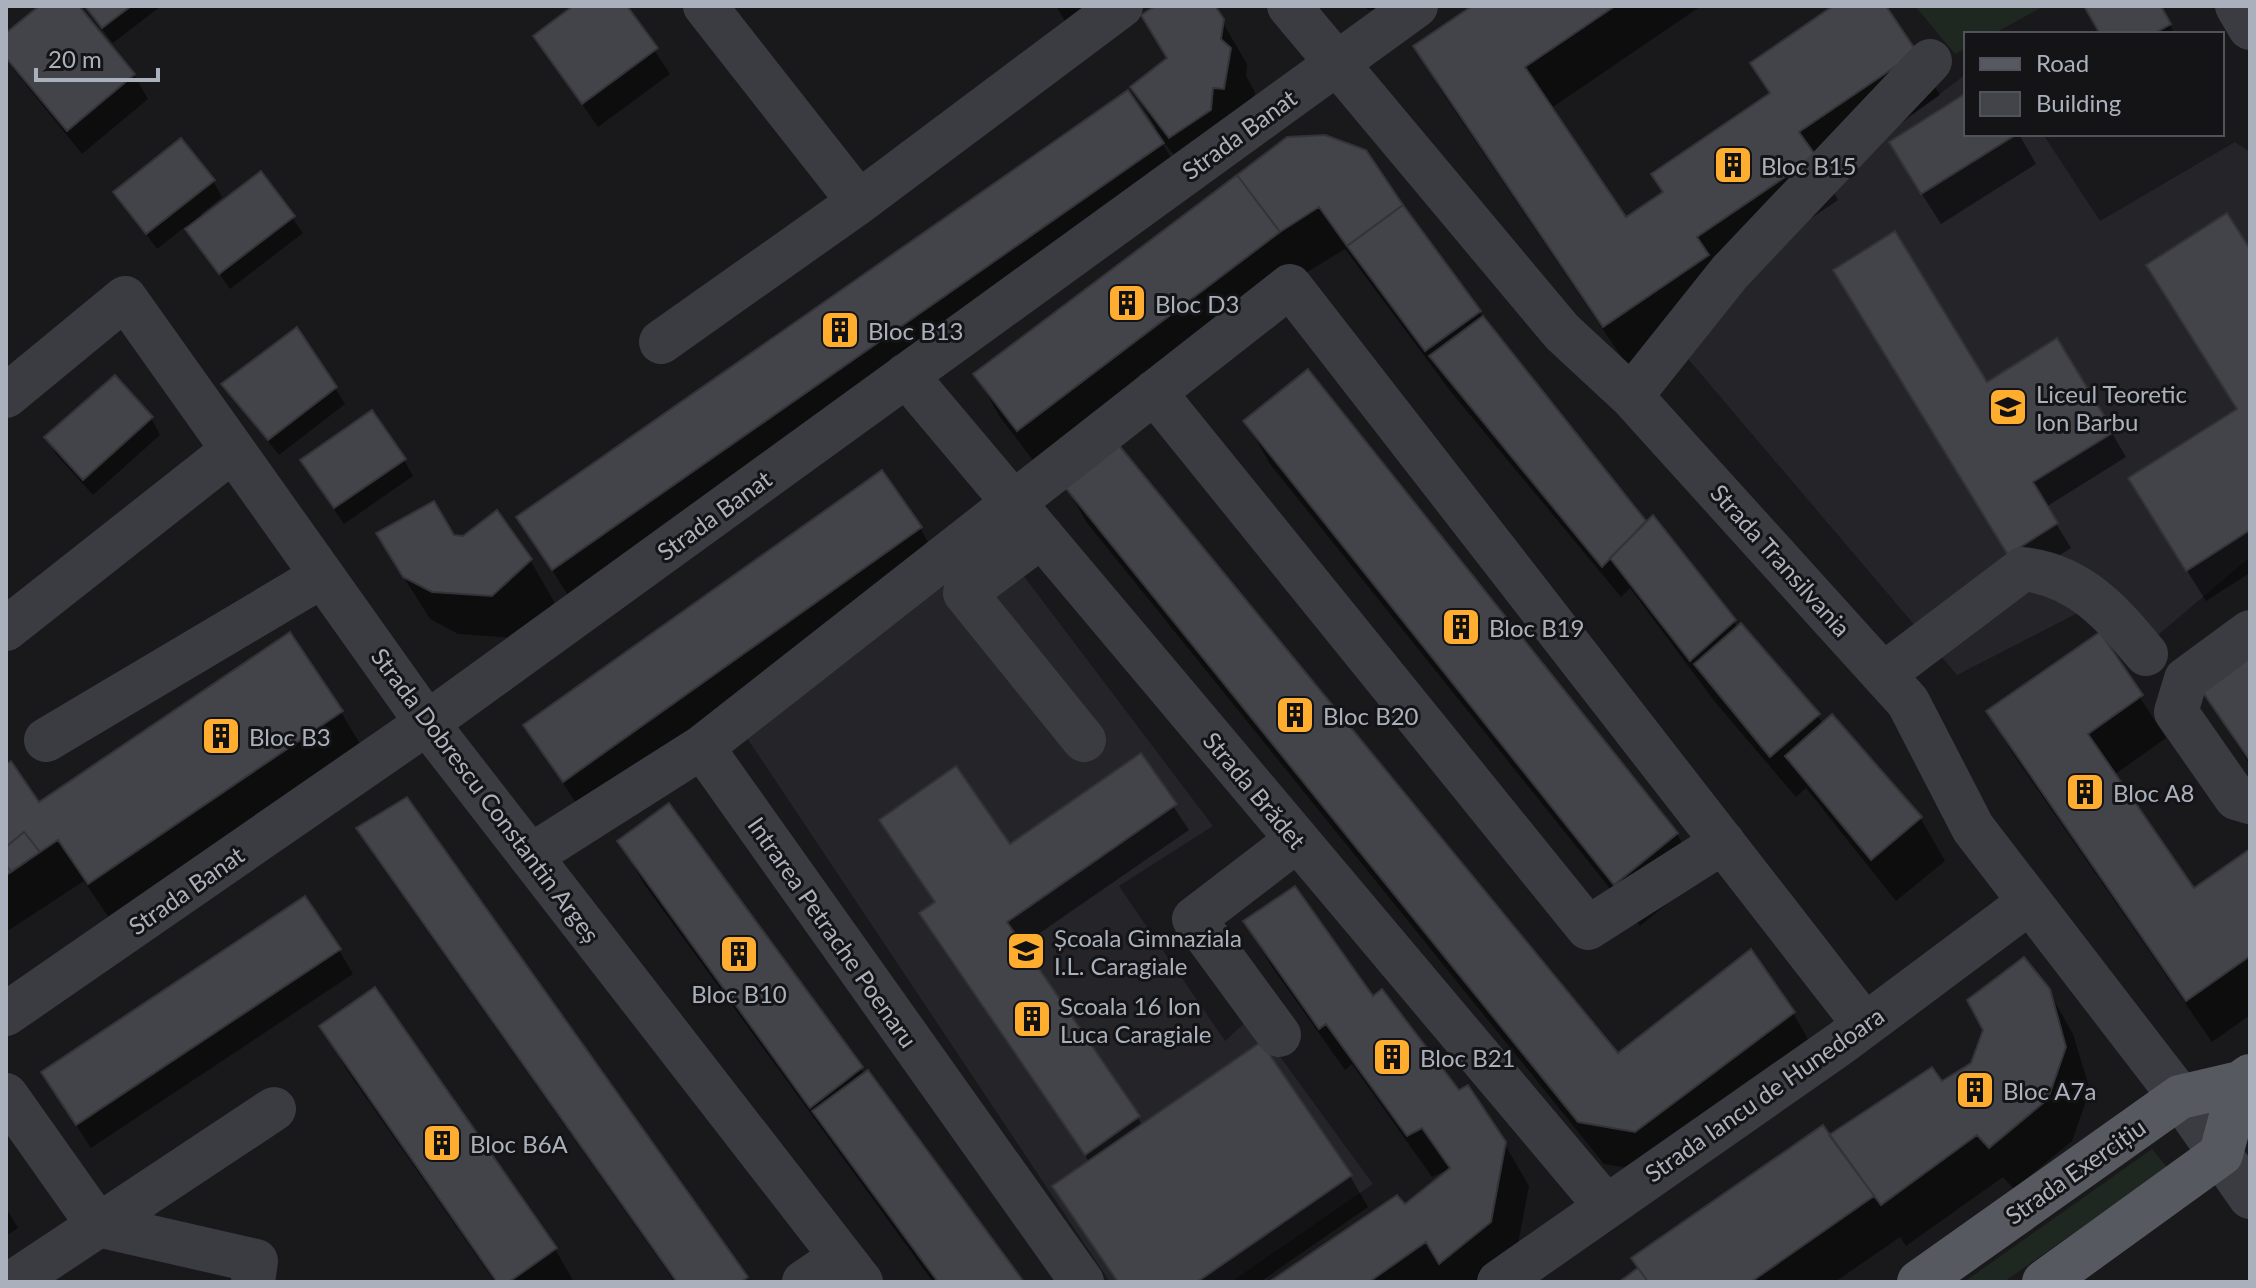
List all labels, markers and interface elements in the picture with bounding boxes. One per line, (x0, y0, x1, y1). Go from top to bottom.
scale bar (36, 32, 158, 82)
legend (1964, 32, 2224, 136)
text: 20 m (48, 44, 102, 73)
text: Road (2036, 48, 2089, 77)
street label: Strada Banat (1176, 83, 1302, 185)
text: Building (2036, 88, 2121, 117)
building icon: Bloc B15 (1712, 144, 1754, 186)
place label: Bloc B15 (1761, 151, 1857, 180)
building icon: Bloc D3 (1106, 282, 1148, 324)
place label: Bloc D3 (1155, 289, 1239, 318)
building icon: Bloc B13 (819, 309, 861, 351)
place label: Bloc B13 (868, 316, 964, 345)
place label: Liceul Teoretic Ion Barbu (2036, 379, 2187, 436)
school or university icon: Liceul Teoretic Ion Barbu (1987, 386, 2029, 428)
street label: Strada Banat (651, 464, 777, 566)
street label: Strada Transilvania (1705, 478, 1857, 642)
building icon: Bloc B19 (1440, 606, 1482, 648)
place label: Bloc B19 (1489, 613, 1585, 642)
street label: Strada Dobrescu Constantin Argeș (366, 642, 606, 948)
building icon: Bloc B20 (1274, 694, 1316, 736)
place label: Bloc B20 (1323, 701, 1419, 730)
building icon: Bloc B3 (200, 715, 242, 757)
place label: Bloc B3 (249, 722, 331, 751)
street label: Strada Brădet (1198, 726, 1312, 855)
building icon: Bloc A8 (2064, 771, 2106, 813)
place label: Bloc A8 (2113, 778, 2195, 807)
street label: Intrarea Petrache Poenaru (742, 811, 924, 1053)
street label: Strada Banat (123, 839, 250, 940)
place label: Școala Gimnaziala I.L. Caragiale (1054, 923, 1242, 980)
school or university icon: Școala Gimnaziala I.L. Caragiale (1005, 930, 1047, 972)
building icon: Bloc B10 (718, 933, 760, 975)
place label: Bloc B10 (691, 979, 787, 1008)
place label: Scoala 16 Ion Luca Caragiale (1060, 991, 1212, 1048)
building icon: Scoala 16 Ion Luca Caragiale (1011, 998, 1053, 1040)
street label: Strada Iancu de Hunedoara (1639, 1000, 1889, 1188)
building icon: Bloc B21 (1371, 1036, 1413, 1078)
place label: Bloc B21 (1420, 1043, 1516, 1072)
building icon: Bloc A7a (1954, 1069, 1996, 1111)
place label: Bloc A7a (2003, 1076, 2096, 1105)
street label: Strada Exercițiu (1999, 1112, 2151, 1230)
building icon: Bloc B6A (421, 1122, 463, 1164)
place label: Bloc B6A (470, 1129, 569, 1158)

